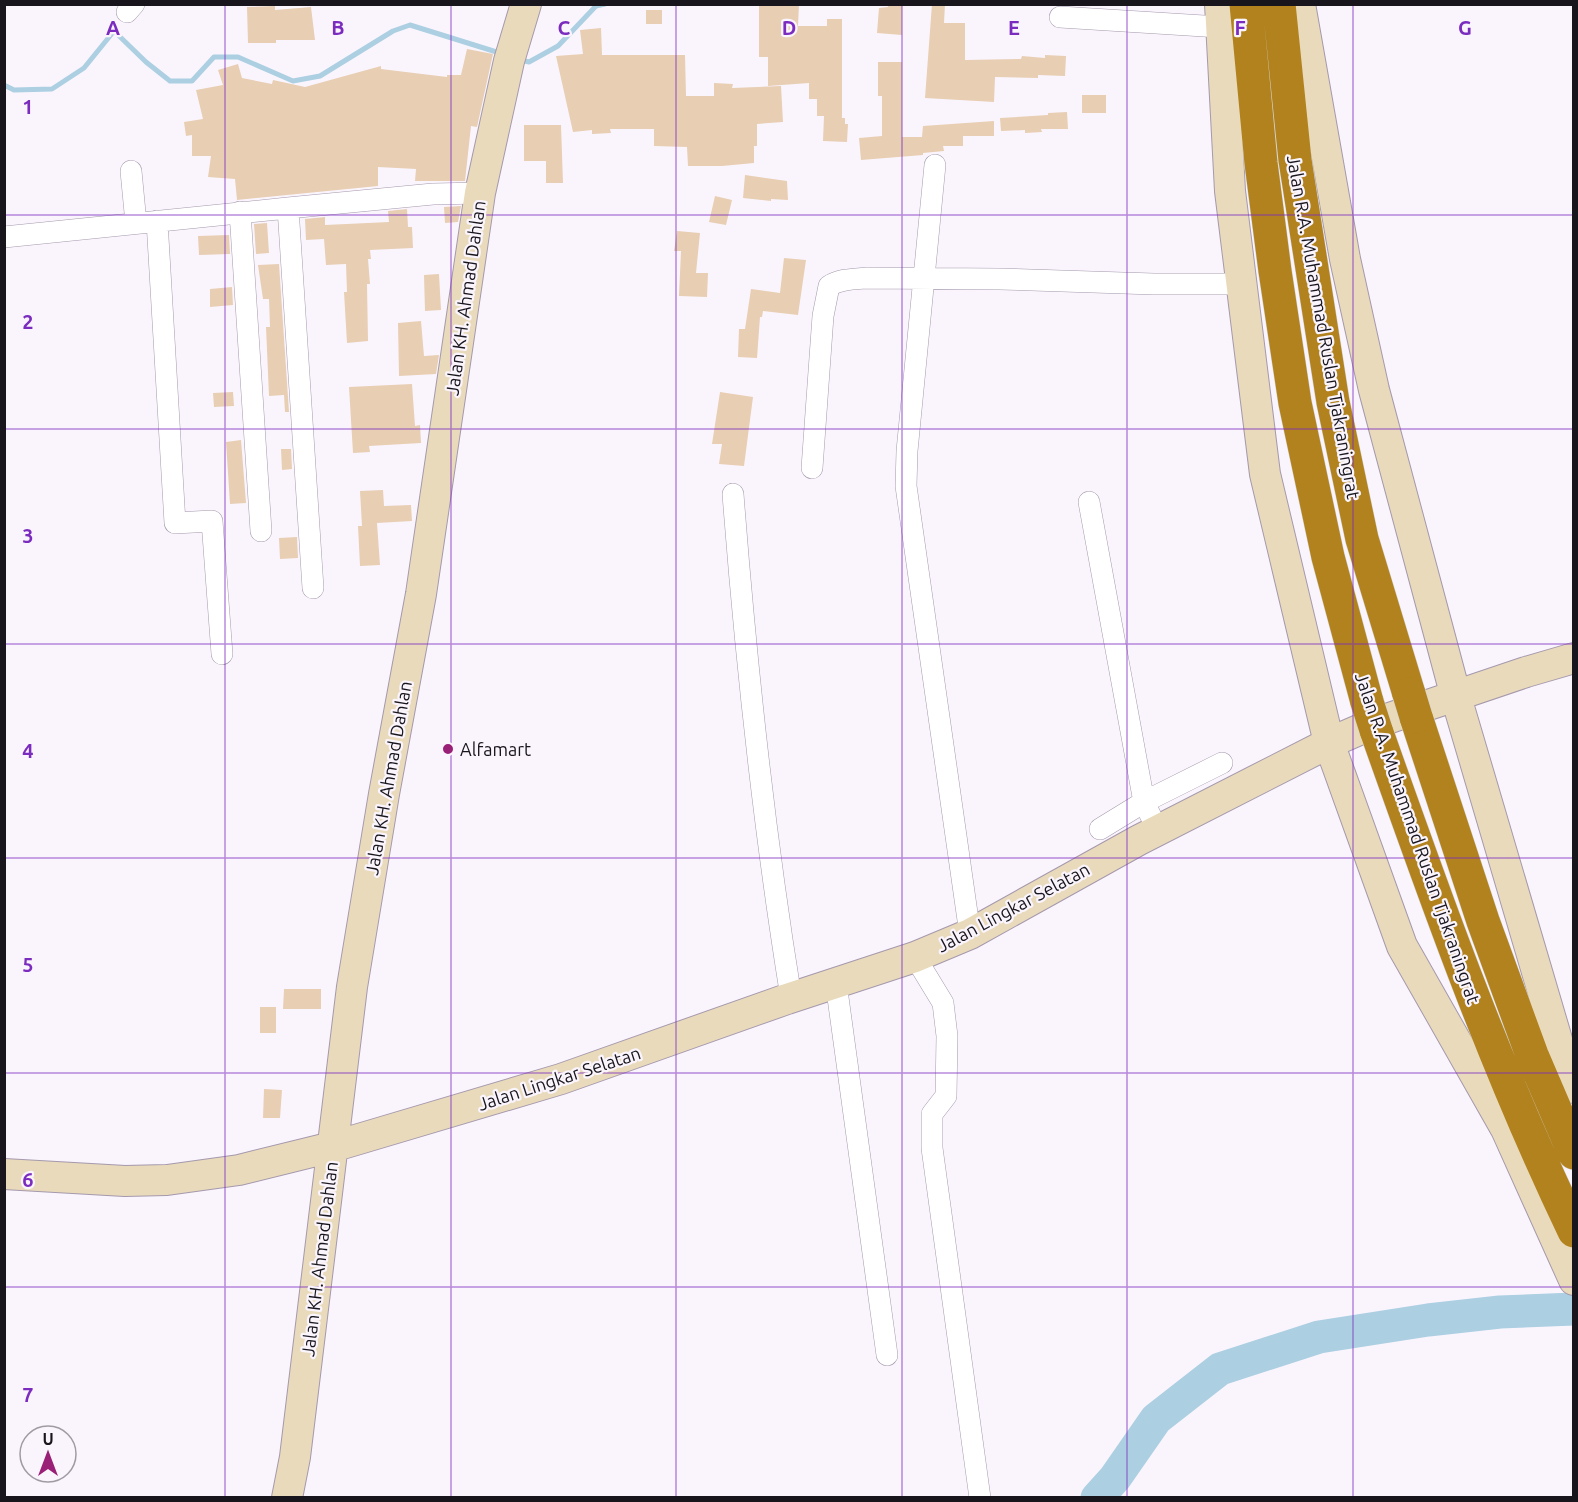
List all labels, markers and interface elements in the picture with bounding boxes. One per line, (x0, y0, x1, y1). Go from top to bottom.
text: A (106, 16, 120, 39)
text: B (331, 16, 345, 39)
text: C (558, 16, 571, 39)
text: D (782, 16, 796, 39)
text: E (1008, 16, 1020, 39)
text: F (1234, 16, 1246, 39)
text: G (1458, 16, 1472, 39)
text: 1 (22, 95, 34, 118)
street label: Jalan R.A. Muhammad Ruslan Tjakraningrat (1284, 153, 1364, 501)
street label: Jalan KH. Ahmad Dahlan (441, 199, 489, 397)
text: 2 (22, 310, 34, 333)
text: 3 (22, 524, 34, 547)
street label: Jalan R.A. Muhammad Ruslan Tjakraningrat (1352, 670, 1484, 1006)
street label: Jalan KH. Ahmad Dahlan (361, 679, 415, 877)
text: 4 (22, 739, 34, 762)
place label: Alfamart (460, 739, 531, 759)
marker: Alfamart (441, 742, 455, 756)
street label: Jalan Lingkar Selatan (933, 858, 1093, 956)
text: 5 (22, 953, 34, 976)
street label: Jalan Lingkar Selatan (475, 1042, 643, 1114)
street label: Jalan KH. Ahmad Dahlan (297, 1160, 341, 1358)
text: 6 (22, 1168, 34, 1191)
text: 7 (22, 1383, 34, 1406)
north arrow (18, 1424, 78, 1484)
text: U (42, 1430, 54, 1448)

